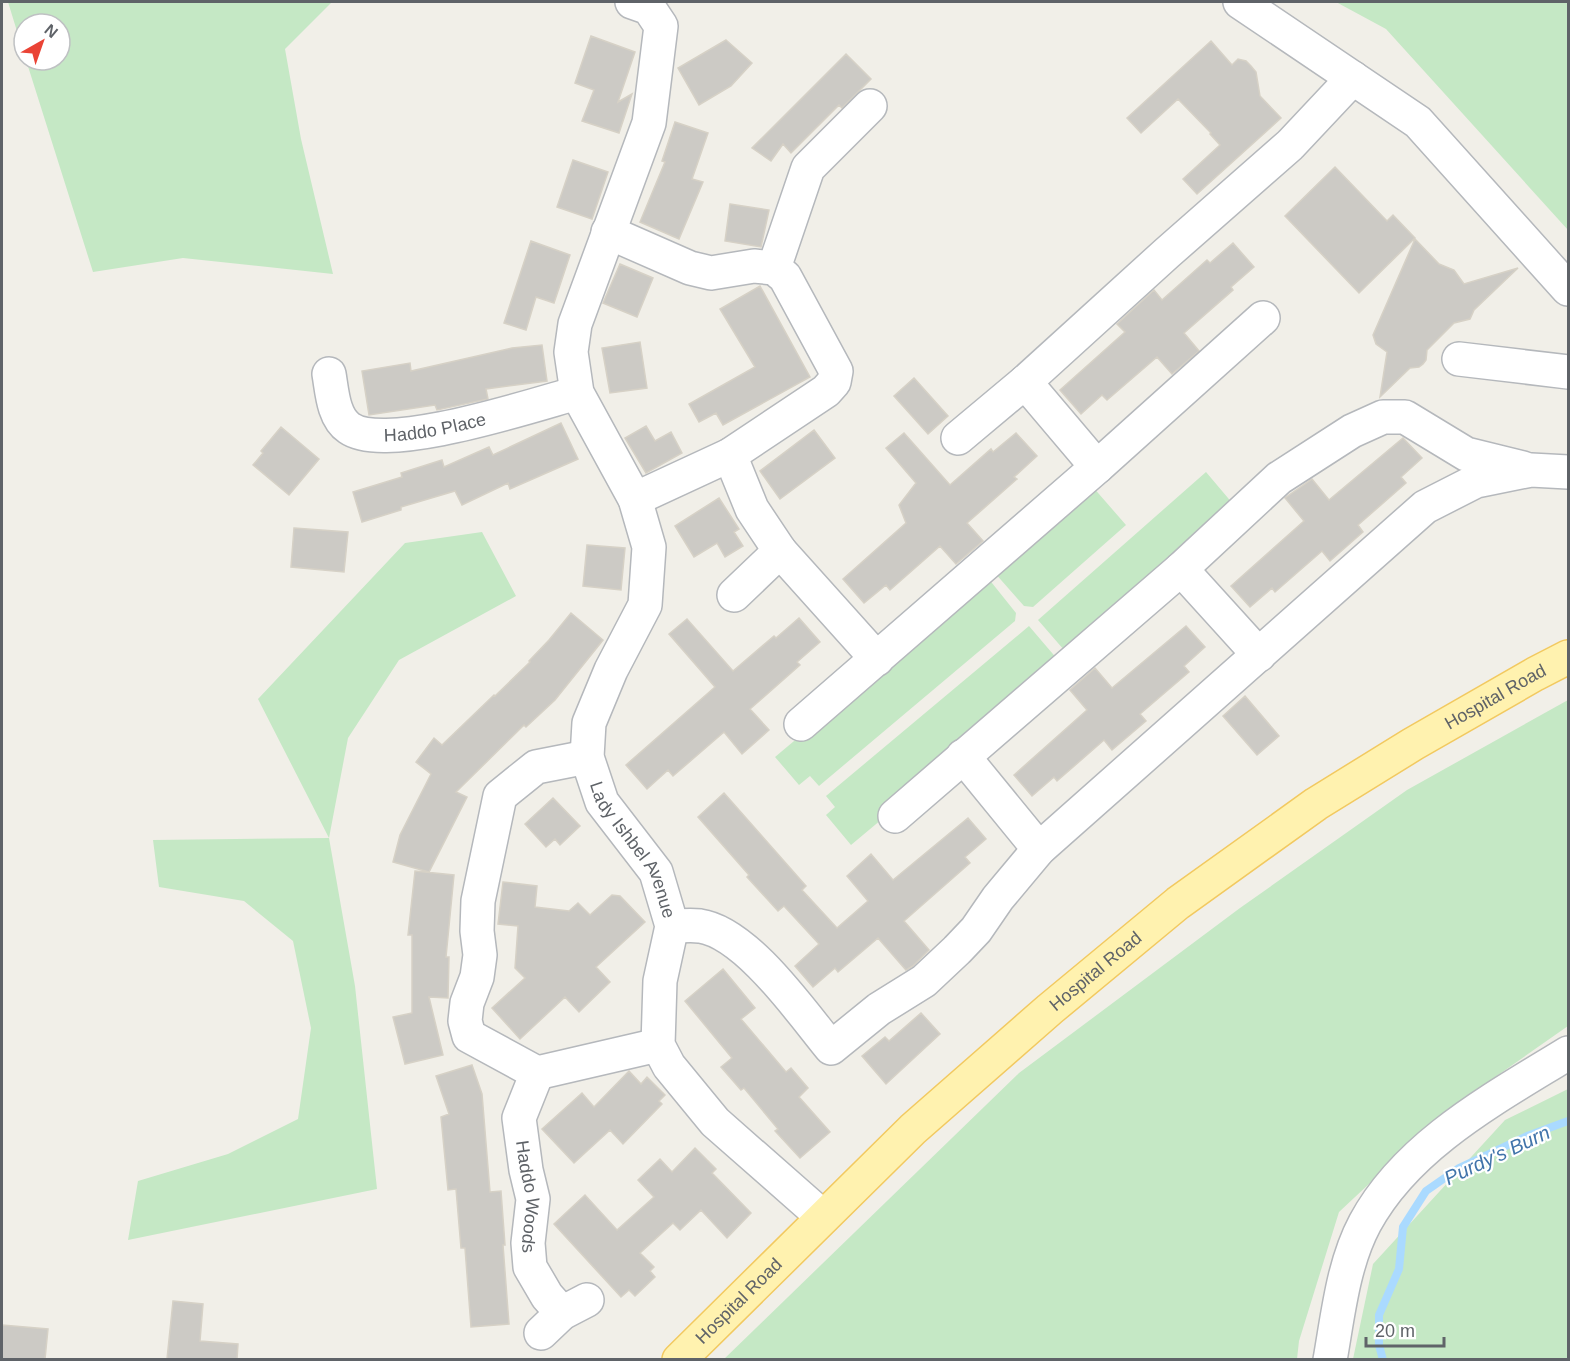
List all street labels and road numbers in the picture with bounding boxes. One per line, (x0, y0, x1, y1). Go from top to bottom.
street label: Haddo Place (383, 409, 488, 446)
street label: Hospital Road (1441, 660, 1549, 734)
street label: Lady Ishbel Avenue (586, 779, 679, 920)
street label: Hospital Road (1046, 928, 1145, 1015)
street label: Haddo Woods (512, 1139, 543, 1254)
street label: Hospital Road (692, 1254, 786, 1348)

